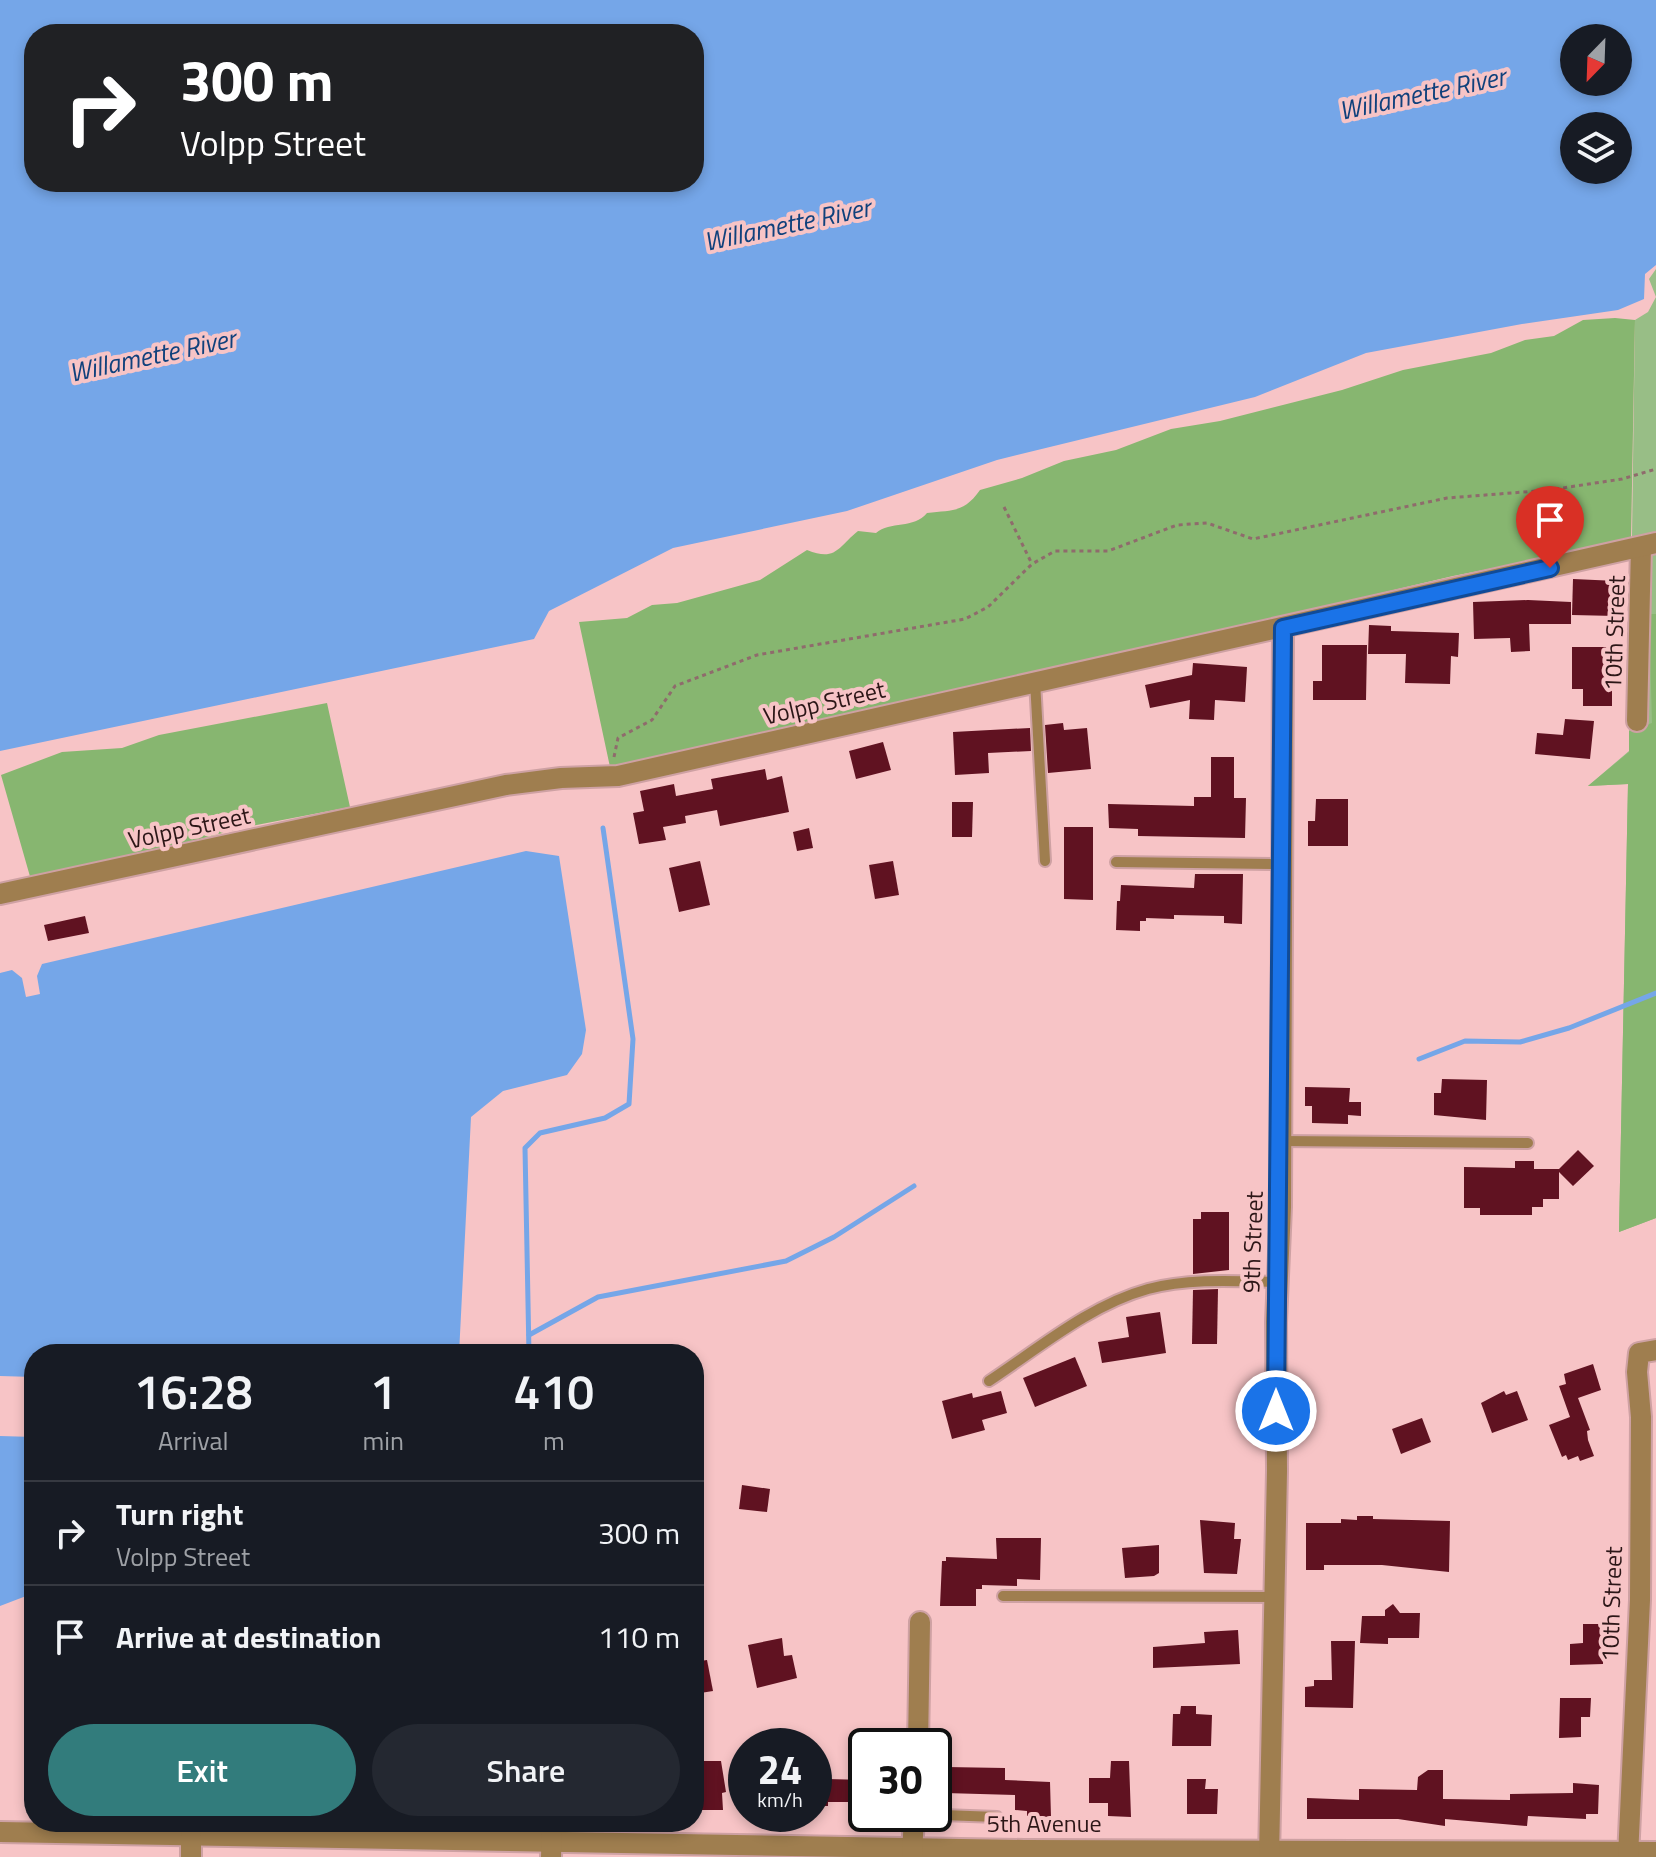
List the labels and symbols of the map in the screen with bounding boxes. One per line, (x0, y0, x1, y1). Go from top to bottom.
north arrow (1560, 24, 1632, 96)
water label: Willamette River (1335, 56, 1512, 130)
water label: Willamette River (700, 187, 877, 261)
water label: Willamette River (65, 318, 242, 392)
pin (1516, 486, 1584, 568)
street label: 10th Street (1594, 574, 1634, 691)
street label: Volpp Street (760, 670, 889, 733)
street label: Volpp Street (125, 796, 254, 857)
street label: 9th Street (1232, 1190, 1272, 1294)
position arrow (1234, 1369, 1318, 1453)
street label: 10th Street (1591, 1545, 1631, 1662)
speed limit sign: 30 (848, 1728, 952, 1832)
street label: 5th Avenue (986, 1805, 1102, 1841)

